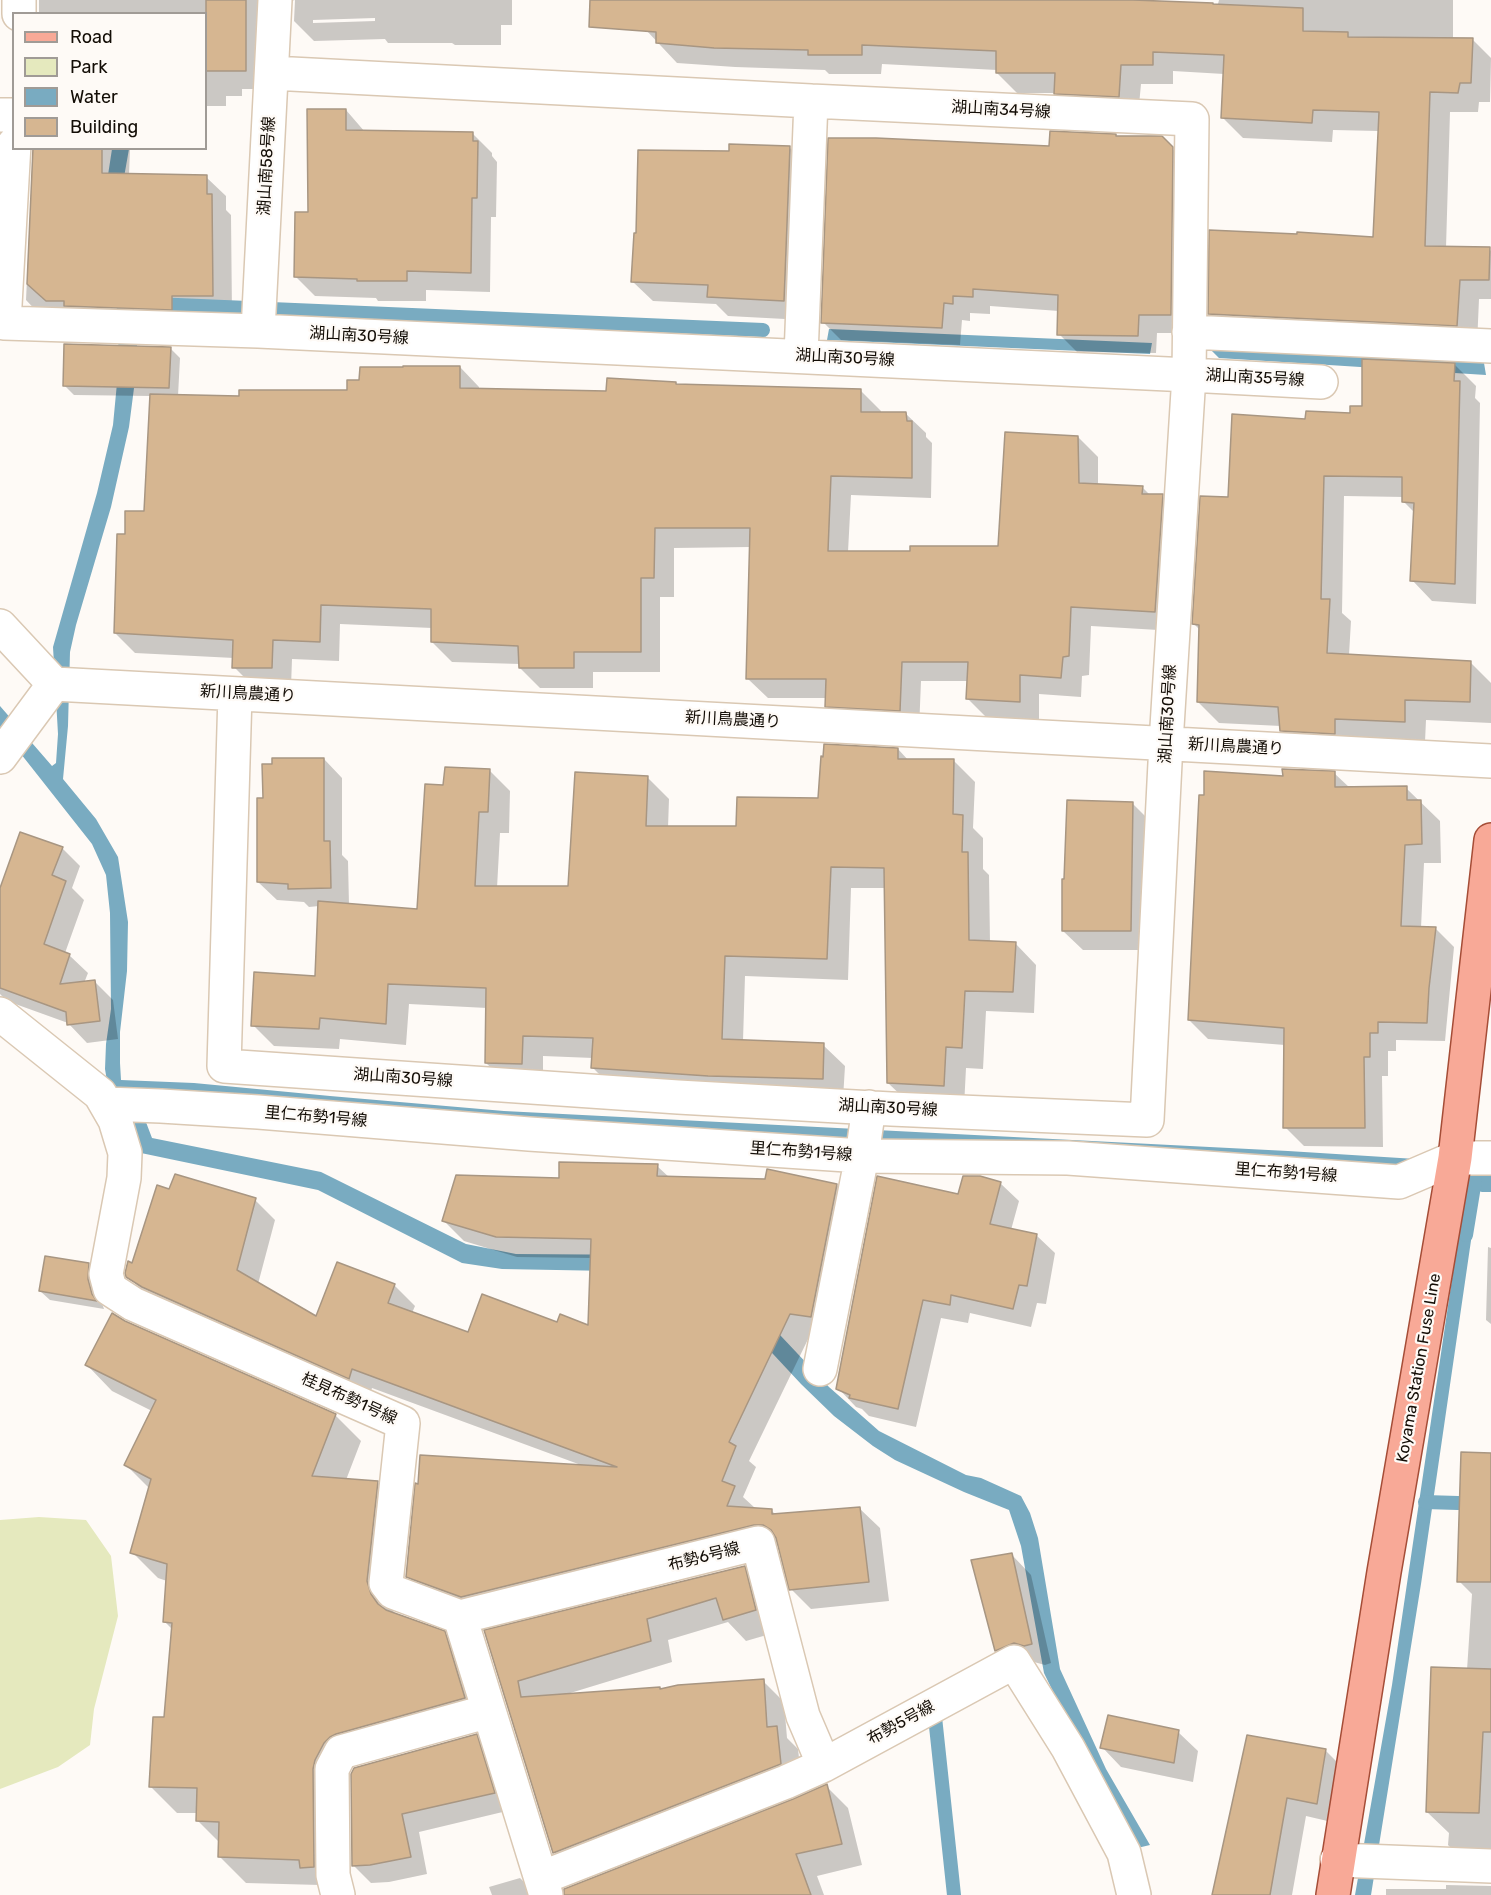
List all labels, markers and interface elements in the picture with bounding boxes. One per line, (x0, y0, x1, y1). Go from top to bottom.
legend (12, 12, 207, 150)
text: Road (70, 26, 113, 48)
text: Park (70, 56, 107, 78)
text: Water (70, 86, 118, 108)
street label: 湖山南34号線 (951, 98, 1051, 122)
text: Building (70, 116, 138, 138)
street label: 湖山南58号線 (255, 116, 279, 216)
street label: 湖山南30号線 (309, 324, 409, 348)
street label: 湖山南30号線 (795, 346, 895, 370)
street label: 湖山南35号線 (1205, 366, 1305, 390)
street label: 湖山南30号線 (1156, 664, 1180, 764)
street label: 新川鳥農通り (200, 682, 296, 706)
street label: 新川鳥農通り (685, 708, 781, 732)
street label: 新川鳥農通り (1188, 735, 1284, 759)
street label: 湖山南30号線 (353, 1065, 453, 1091)
street label: 湖山南30号線 (838, 1096, 938, 1120)
street label: 里仁布勢1号線 (264, 1103, 368, 1131)
street label: 里仁布勢1号線 (749, 1139, 853, 1165)
street label: 里仁布勢1号線 (1234, 1160, 1338, 1186)
street label: Koyama Station Fuse Line (1393, 1272, 1445, 1464)
street label: 桂見布勢1号線 (298, 1369, 400, 1429)
street label: 布勢6号線 (666, 1539, 742, 1575)
street label: 布勢5号線 (864, 1697, 938, 1749)

